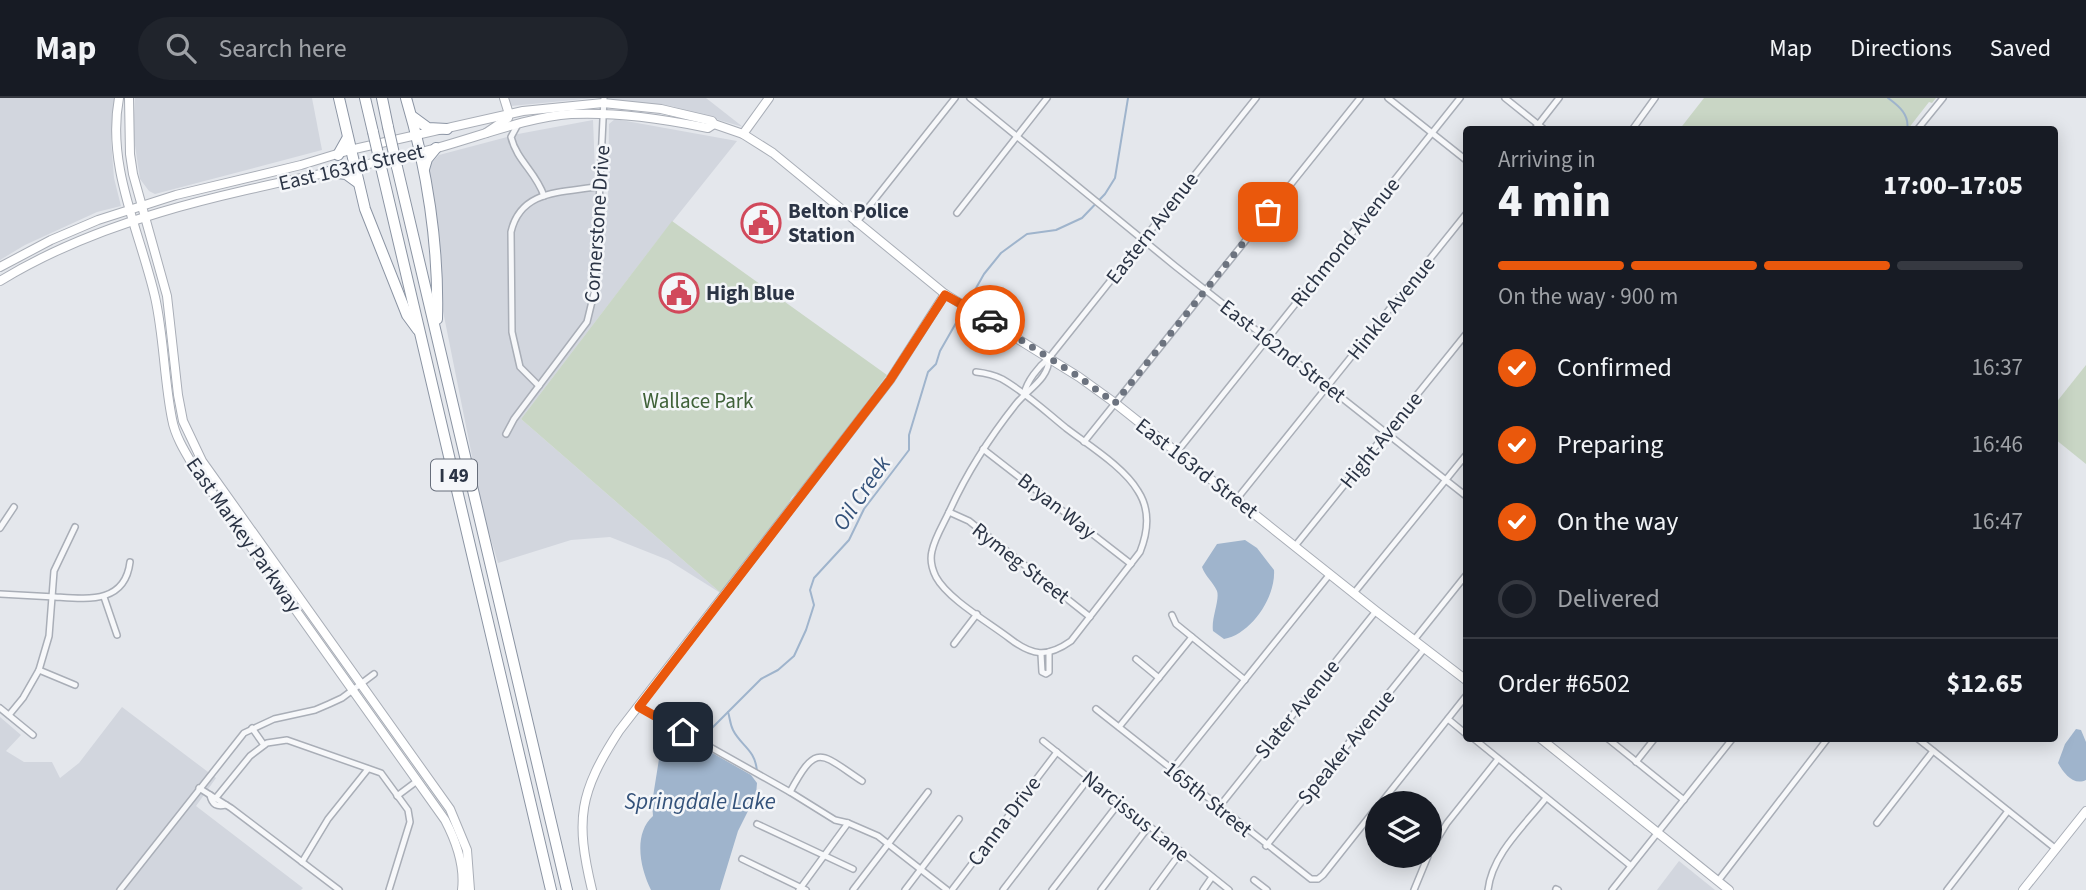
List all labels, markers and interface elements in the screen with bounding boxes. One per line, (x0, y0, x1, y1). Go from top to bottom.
search box (138, 17, 628, 80)
text: Map (35, 25, 96, 72)
icon: search (162, 29, 200, 67)
text: Search here (218, 30, 347, 67)
text: Map (1769, 31, 1812, 66)
text: Directions (1850, 31, 1952, 66)
text: Saved (1990, 31, 2051, 66)
street label: East 163rd Street (275, 136, 427, 198)
text: Arriving in (1498, 143, 1596, 176)
street label: Cornerstone Drive (577, 144, 617, 304)
street label: Eastern Avenue (1099, 166, 1205, 290)
text: 17:00–17:05 (1883, 167, 2023, 204)
text: 4 min (1498, 169, 1611, 234)
street label: Richmond Avenue (1283, 171, 1407, 313)
pin (1238, 182, 1298, 242)
icon: bag (1249, 193, 1287, 231)
place label: Belton Police Station (788, 196, 909, 250)
public building icon: Belton Police Station (740, 202, 782, 244)
street label: Hinkle Avenue (1340, 250, 1442, 366)
public building icon: High Blue (658, 272, 700, 314)
place label: High Blue (706, 278, 795, 308)
text: On the way · 900 m (1498, 280, 1678, 313)
courier (955, 285, 1025, 355)
street label: East 162nd Street (1214, 292, 1352, 410)
icon: car (971, 301, 1009, 339)
icon: check (1498, 349, 1536, 387)
text: Confirmed (1557, 349, 1672, 386)
text: 16:37 (1972, 351, 2023, 384)
street label: Hight Avenue (1333, 385, 1429, 495)
park label: Wallace Park (642, 386, 754, 416)
street label: East 163rd Street (1129, 411, 1265, 525)
icon: check (1498, 426, 1536, 464)
text: Preparing (1557, 426, 1663, 463)
text: 16:46 (1972, 428, 2023, 461)
water label: Oil Creek (824, 449, 899, 537)
street label: East Markey Parkway (179, 451, 309, 619)
road number: I 49 (431, 460, 477, 490)
street label: Bryan Way (1011, 466, 1103, 546)
icon: check (1498, 503, 1536, 541)
text: On the way (1557, 503, 1678, 540)
text: 16:47 (1972, 505, 2023, 538)
street label: Rymeg Street (966, 515, 1076, 611)
text: Delivered (1557, 580, 1660, 617)
street label: Slater Avenue (1247, 653, 1347, 765)
text: Order #6502 (1498, 665, 1630, 702)
text: $12.65 (1947, 665, 2023, 702)
street label: Speaker Avenue (1290, 683, 1402, 811)
pin (653, 702, 713, 762)
icon: home (664, 713, 702, 751)
street label: 165th Street (1157, 754, 1259, 844)
street label: Narcissus Lane (1076, 763, 1196, 869)
street label: Canna Drive (960, 770, 1048, 872)
water label: Springdale Lake (624, 785, 776, 818)
map controls (1365, 791, 1442, 868)
button: layers (1365, 791, 1442, 868)

